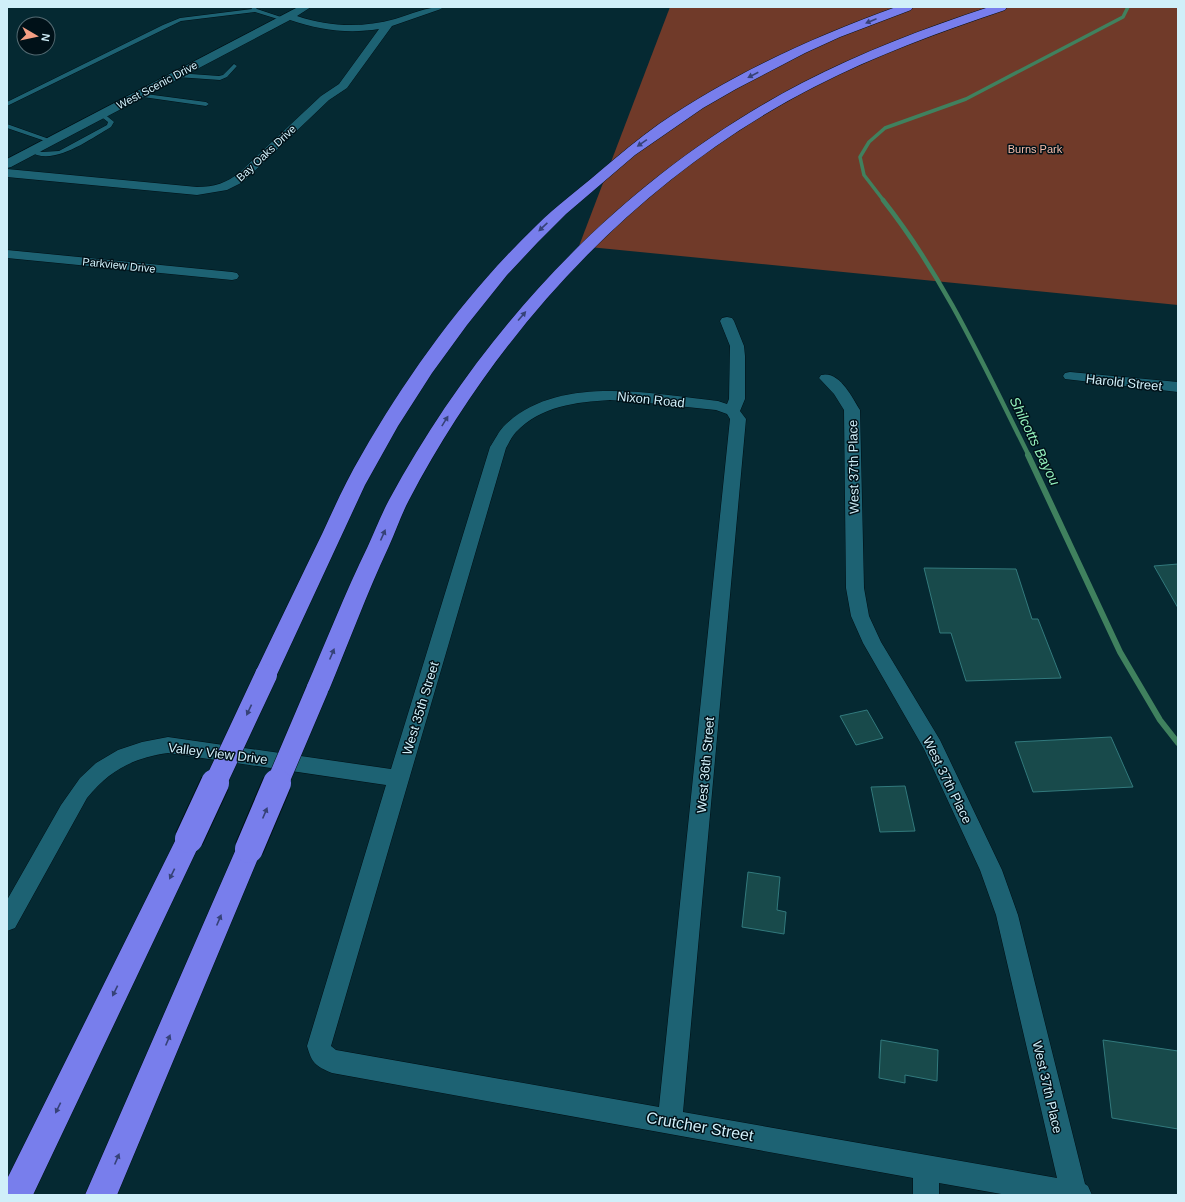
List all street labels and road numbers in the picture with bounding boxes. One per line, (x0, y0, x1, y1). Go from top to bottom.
street label: West Scenic Drive (115, 59, 199, 111)
street label: Bay Oaks Drive (234, 123, 298, 183)
street label: Parkview Drive (82, 255, 156, 275)
street label: Harold Street (1085, 371, 1163, 394)
street label: Nixon Road (616, 388, 686, 411)
street label: West 37th Place (845, 420, 862, 514)
street label: West 35th Street (399, 659, 442, 757)
street label: West 36th Street (694, 716, 717, 814)
street label: West 37th Place (920, 734, 975, 826)
street label: Valley View Drive (167, 740, 268, 767)
street label: West 37th Place (1030, 1039, 1065, 1135)
street label: Crutcher Street (645, 1109, 755, 1144)

